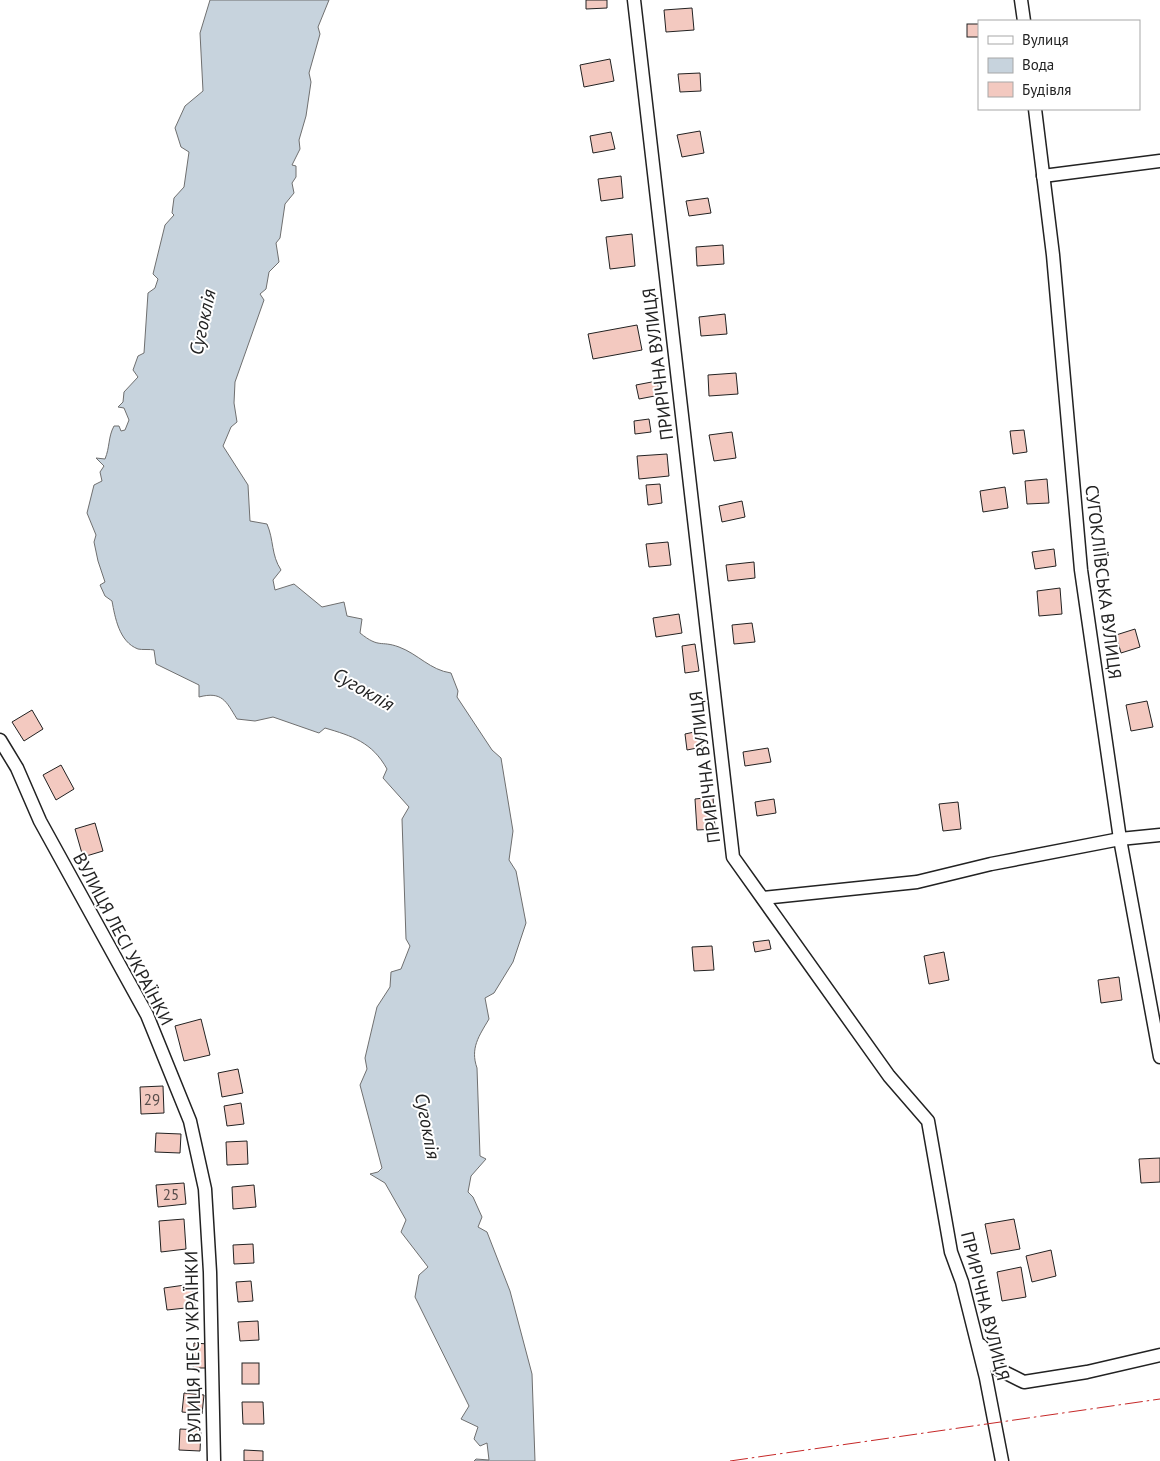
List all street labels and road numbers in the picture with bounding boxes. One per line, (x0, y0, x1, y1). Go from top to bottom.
street label: ПРИРІЧНА ВУЛИЦЯ (637, 287, 678, 441)
street label: СУГОКЛІЇВСЬКА ВУЛИЦЯ (1080, 484, 1127, 680)
street label: ПРИРІЧНА ВУЛИЦЯ (684, 690, 725, 844)
street label: ВУЛИЦЯ ЛЕСІ УКРАЇНКИ (68, 848, 179, 1029)
street label: ПРИРІЧНА ВУЛИЦЯ (956, 1229, 1015, 1383)
street label: ВУЛИЦЯ ЛЕСІ УКРАЇНКИ (179, 1251, 206, 1443)

